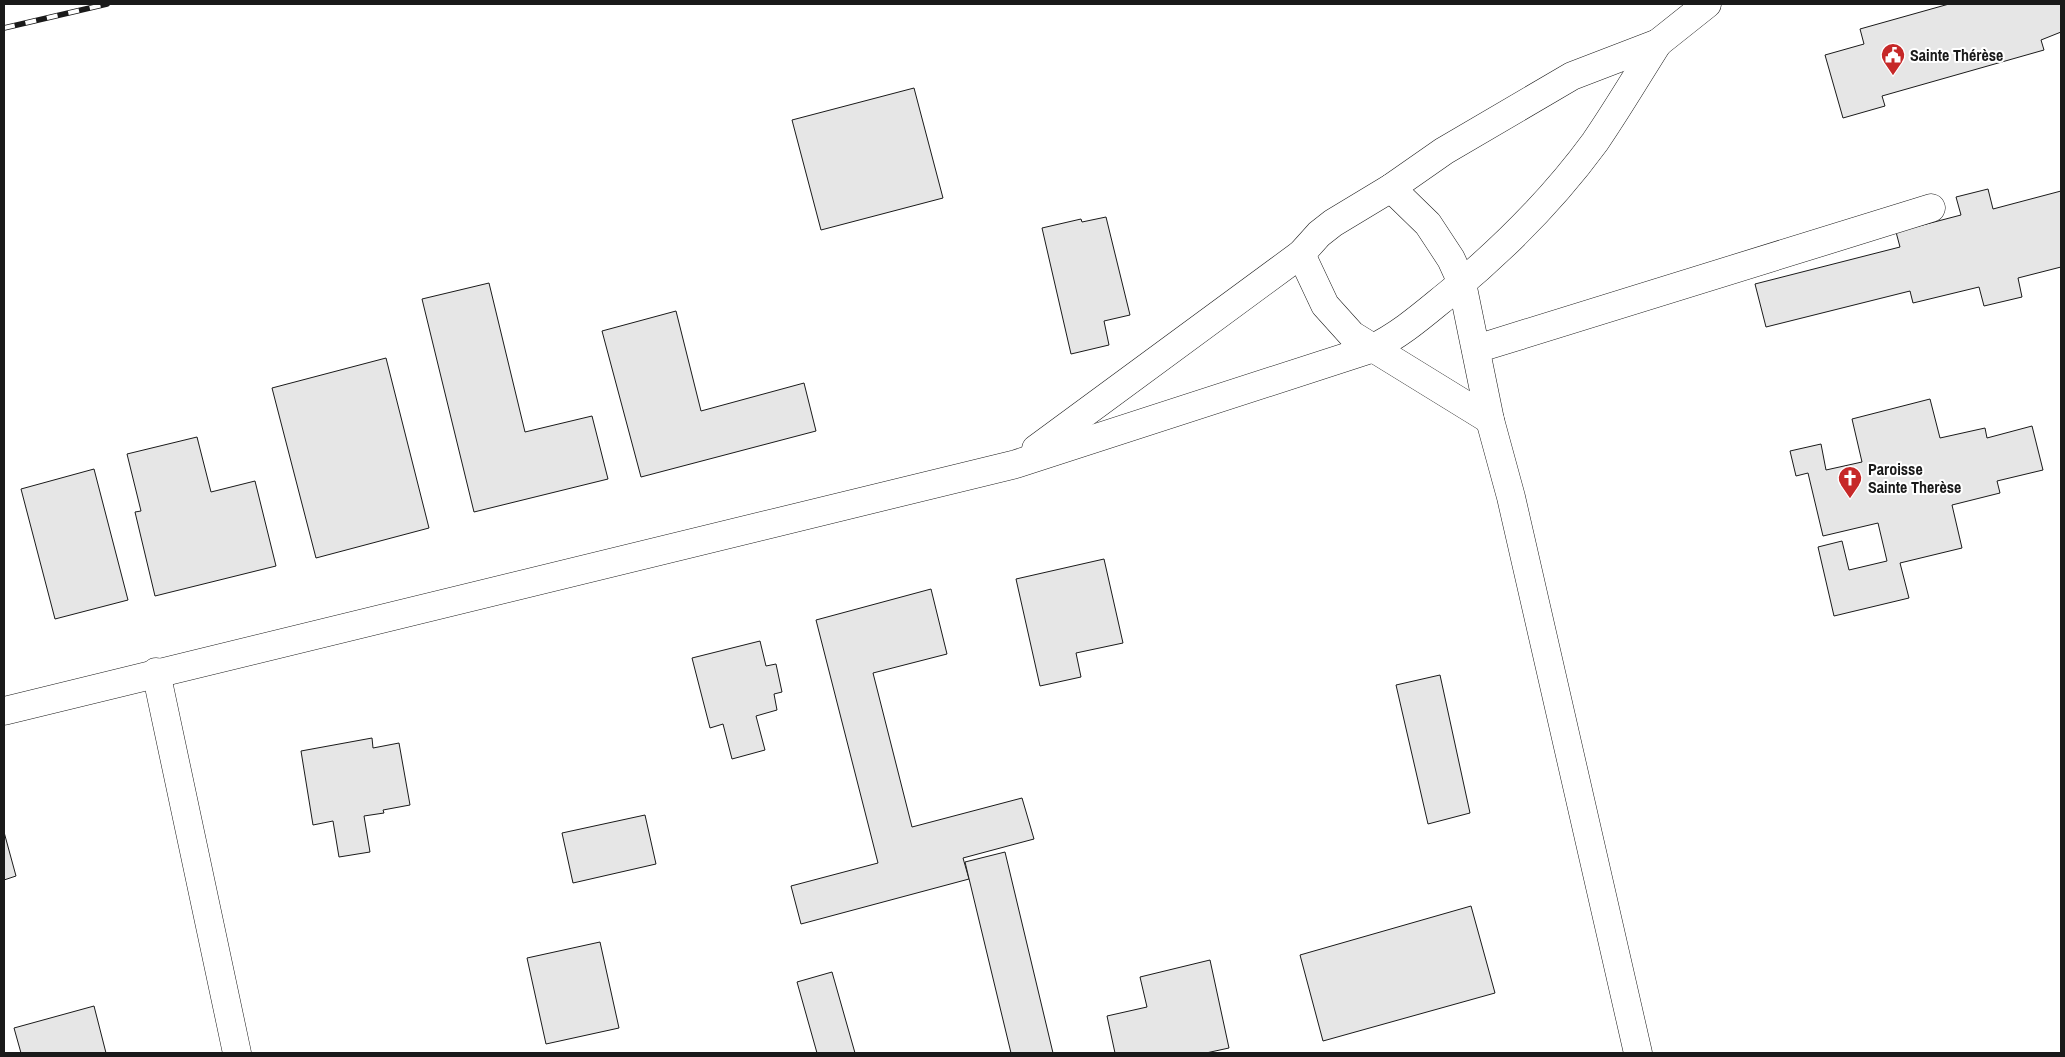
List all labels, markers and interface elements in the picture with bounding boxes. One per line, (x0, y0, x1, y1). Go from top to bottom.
public building icon: Sainte Thérèse (1880, 42, 1906, 76)
place label: Sainte Thérèse (1910, 44, 2003, 66)
place label: Paroisse Sainte Therèse (1868, 458, 1961, 498)
church icon: Paroisse Sainte Therèse (1837, 465, 1863, 499)

